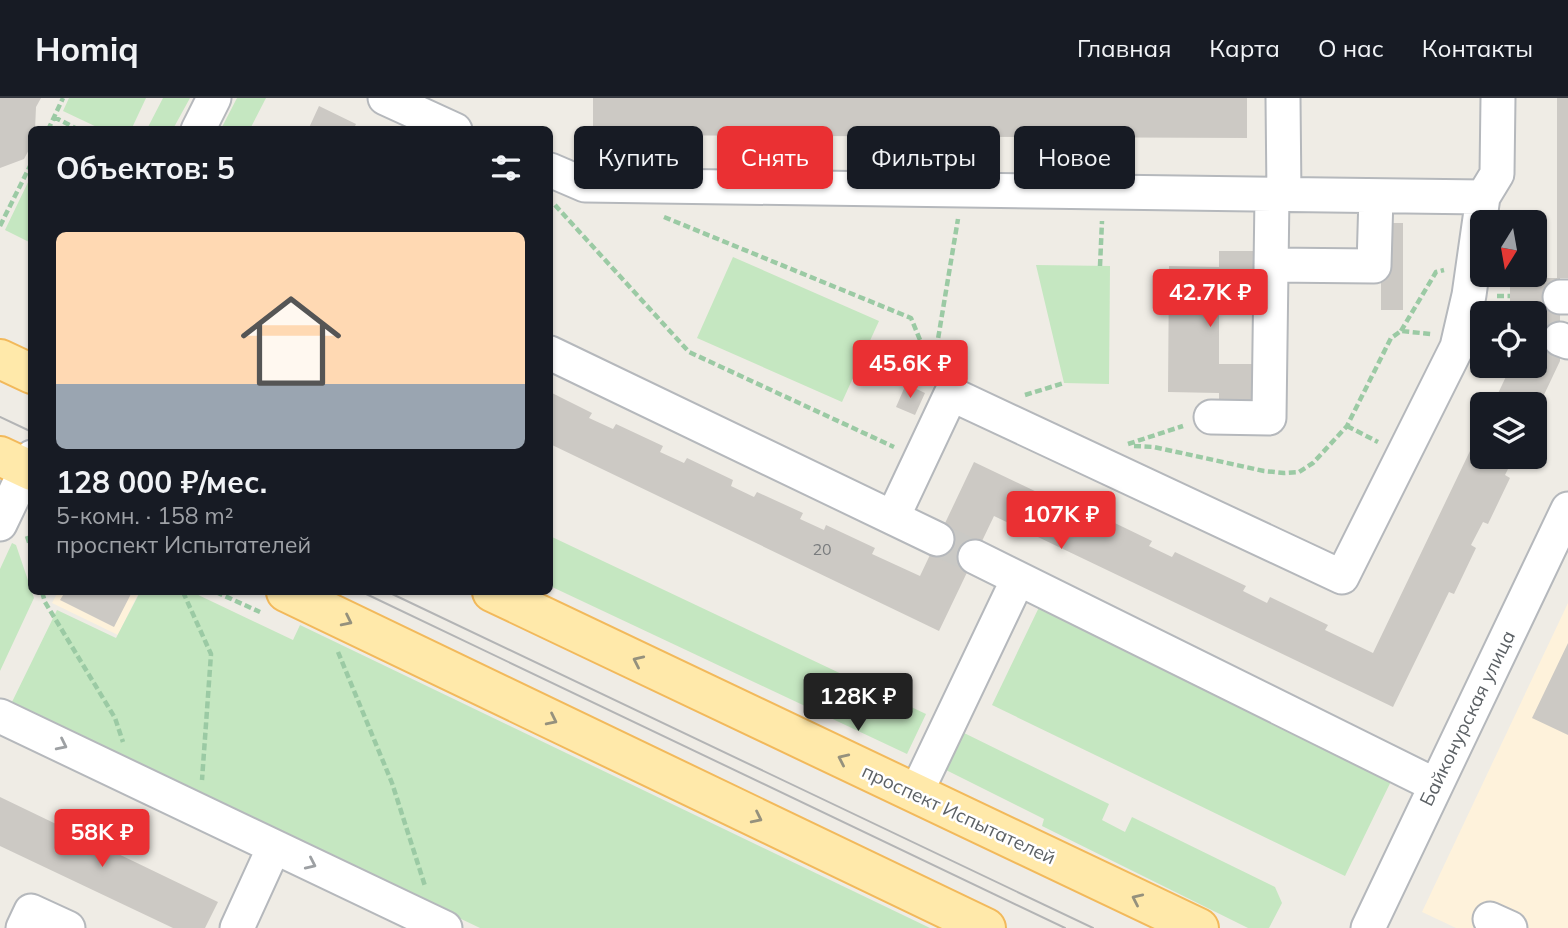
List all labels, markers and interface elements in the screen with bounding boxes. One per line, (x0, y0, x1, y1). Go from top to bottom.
text: Homiq (35, 28, 139, 69)
text: Главная (1077, 33, 1171, 63)
text: Карта (1209, 33, 1280, 63)
text: О нас (1318, 33, 1384, 63)
text: Контакты (1422, 33, 1533, 63)
chip: Купить (574, 126, 703, 189)
chip: Снять (717, 126, 833, 189)
chip: Фильтры (847, 126, 1000, 189)
chip: Новое (1014, 126, 1135, 189)
text: Объектов: 5 (56, 149, 235, 187)
icon: filters (487, 149, 525, 187)
north arrow (1470, 210, 1547, 287)
map controls (1470, 210, 1547, 469)
pin: 42.7K ₽ (1145, 270, 1275, 329)
text: 42.7K ₽ (1169, 277, 1251, 306)
icon: home (228, 278, 354, 404)
button: locate (1470, 301, 1547, 378)
pin: 45.6K ₽ (845, 341, 975, 400)
text: 45.6K ₽ (869, 348, 951, 377)
button: layers (1470, 392, 1547, 469)
text: 128 000 ₽/мес. (56, 463, 267, 501)
pin: 107K ₽ (1004, 491, 1118, 551)
text: 107K ₽ (1023, 499, 1099, 528)
text: 5-комн. · 158 m² (56, 501, 234, 530)
text: проспект Испытателей (56, 530, 311, 559)
house number: 20 (812, 539, 832, 559)
one-way arrow (340, 613, 352, 627)
street label: Байконурская улица (1414, 626, 1520, 810)
one-way arrow (633, 655, 645, 669)
pin: 128K ₽ (801, 674, 915, 733)
text: 128K ₽ (820, 681, 896, 710)
one-way arrow (545, 711, 557, 725)
one-way arrow (55, 737, 67, 751)
one-way arrow (838, 753, 850, 767)
street label: проспект Испытателей (858, 759, 1060, 869)
pin: 58K ₽ (53, 810, 151, 869)
one-way arrow (750, 810, 762, 824)
text: 58K ₽ (70, 817, 134, 846)
one-way arrow (304, 856, 316, 870)
one-way arrow (1132, 893, 1144, 907)

